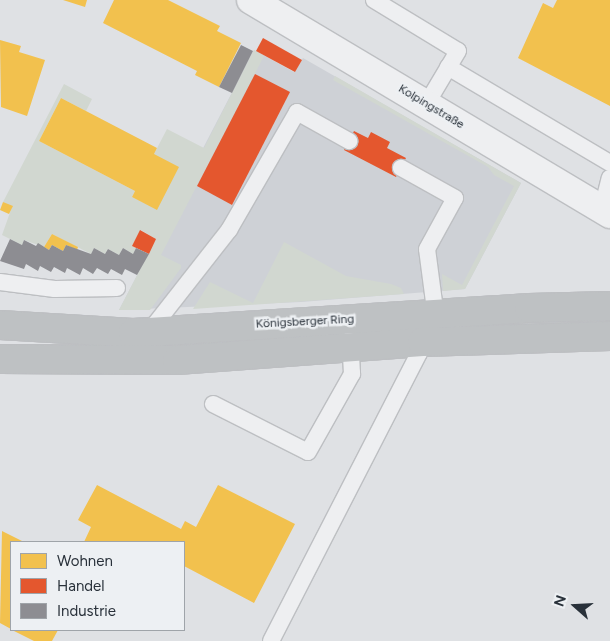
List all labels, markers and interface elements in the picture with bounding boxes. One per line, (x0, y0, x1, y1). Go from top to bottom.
street label: Kolpingstraße (396, 82, 466, 132)
street label: Königsberger Ring (255, 312, 355, 332)
legend (10, 541, 185, 631)
text: Wohnen (57, 552, 113, 570)
text: Handel (57, 577, 105, 595)
north arrow (550, 581, 600, 631)
text: N (551, 593, 570, 609)
text: Industrie (57, 602, 116, 620)

